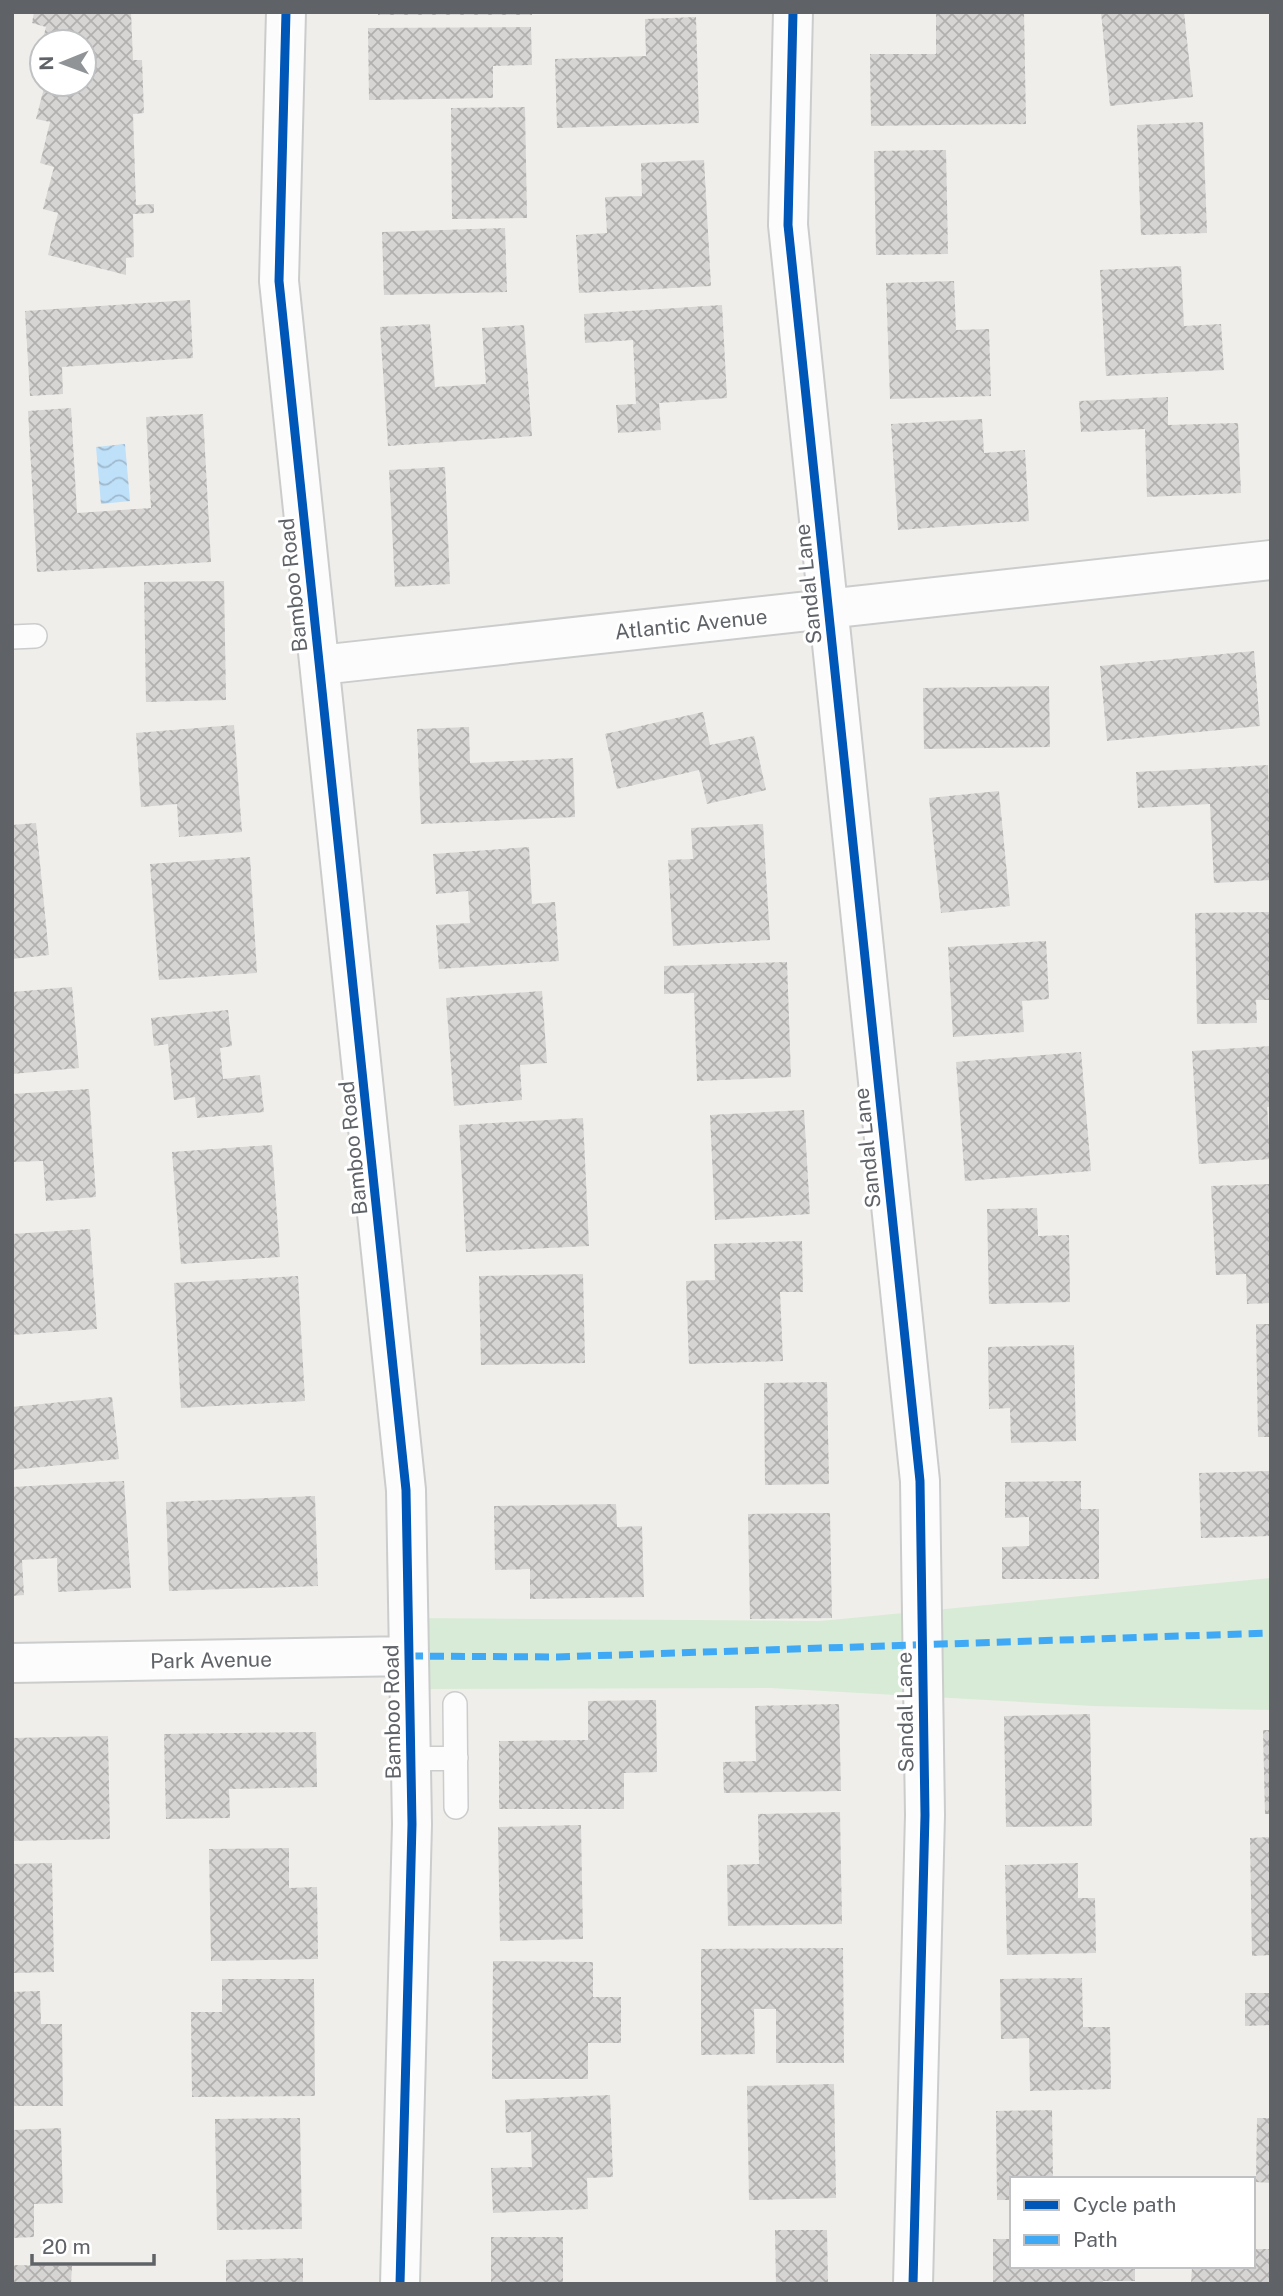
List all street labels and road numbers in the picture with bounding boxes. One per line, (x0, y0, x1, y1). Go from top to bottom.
street label: Bamboo Road (274, 517, 312, 653)
street label: Sandal Lane (789, 523, 827, 645)
street label: Atlantic Avenue (613, 604, 769, 644)
street label: Bamboo Road (334, 1080, 372, 1216)
street label: Sandal Lane (848, 1087, 886, 1209)
street label: Bamboo Road (378, 1644, 406, 1780)
street label: Park Avenue (150, 1646, 272, 1674)
street label: Sandal Lane (891, 1651, 919, 1773)

